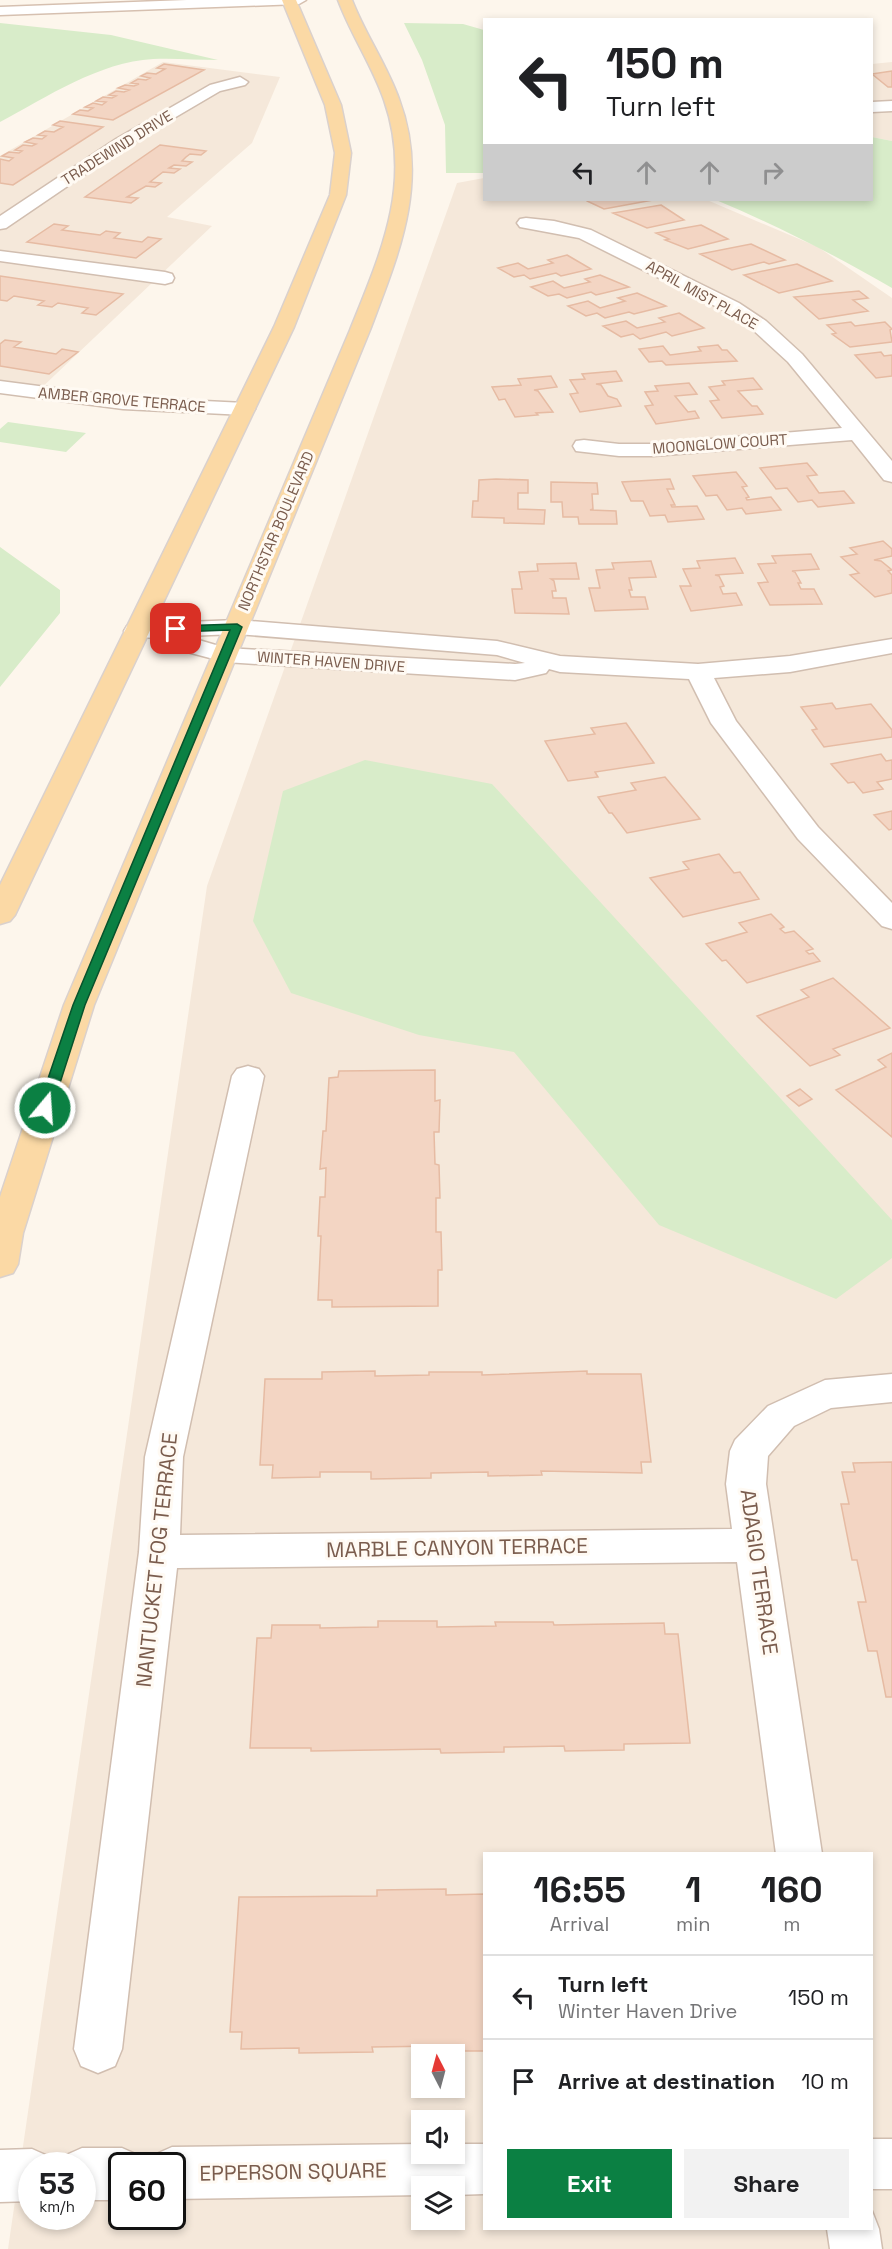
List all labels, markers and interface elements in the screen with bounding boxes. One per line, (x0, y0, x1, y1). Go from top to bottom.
text: 150 m (606, 37, 724, 90)
icon: left (507, 42, 585, 120)
text: Turn left (606, 89, 716, 124)
street label: TRADEWIND DRIVE (58, 106, 176, 189)
icon: left (567, 156, 600, 189)
icon: ahead (630, 156, 663, 189)
icon: ahead (693, 156, 726, 189)
icon: right (756, 156, 789, 189)
street label: APRIL MIST PLACE (643, 256, 762, 333)
street label: AMBER GROVE TERRACE (38, 383, 207, 416)
street label: MOONGLOW COURT (652, 429, 788, 458)
street label: NORTHSTAR BOULEVARD (233, 448, 318, 613)
pin (150, 603, 201, 654)
icon: arrive (159, 612, 192, 645)
street label: WINTER HAVEN DRIVE (256, 647, 406, 676)
position arrow (13, 1076, 77, 1140)
street label: NANTUCKET FOG TERRACE (130, 1431, 183, 1689)
street label: ADAGIO TERRACE (735, 1487, 784, 1656)
street label: MARBLE CANYON TERRACE (326, 1532, 588, 1563)
text: 16:55 (533, 1867, 626, 1913)
text: 1 (685, 1867, 701, 1913)
text: 160 (761, 1867, 823, 1913)
text: Arrival (550, 1911, 609, 1937)
text: min (676, 1911, 710, 1937)
text: m (783, 1911, 800, 1937)
text: Turn left (558, 1970, 648, 1998)
icon: left (507, 1981, 540, 2014)
text: 150 m (788, 1983, 849, 2011)
text: Winter Haven Drive (558, 1998, 737, 2024)
north arrow (411, 2044, 465, 2098)
map controls (411, 2044, 465, 2230)
icon: arrive (507, 2065, 540, 2098)
text: Arrive at destination (558, 2067, 775, 2095)
text: 10 m (801, 2067, 849, 2095)
button: sound (411, 2110, 465, 2164)
button: Exit (507, 2149, 672, 2218)
button: Share (684, 2149, 849, 2218)
speed limit sign: 60 (108, 2152, 186, 2230)
street label: EPPERSON SQUARE (199, 2156, 387, 2187)
text: 53 (39, 2164, 75, 2203)
button: layers (411, 2176, 465, 2230)
text: km/h (39, 2197, 75, 2216)

